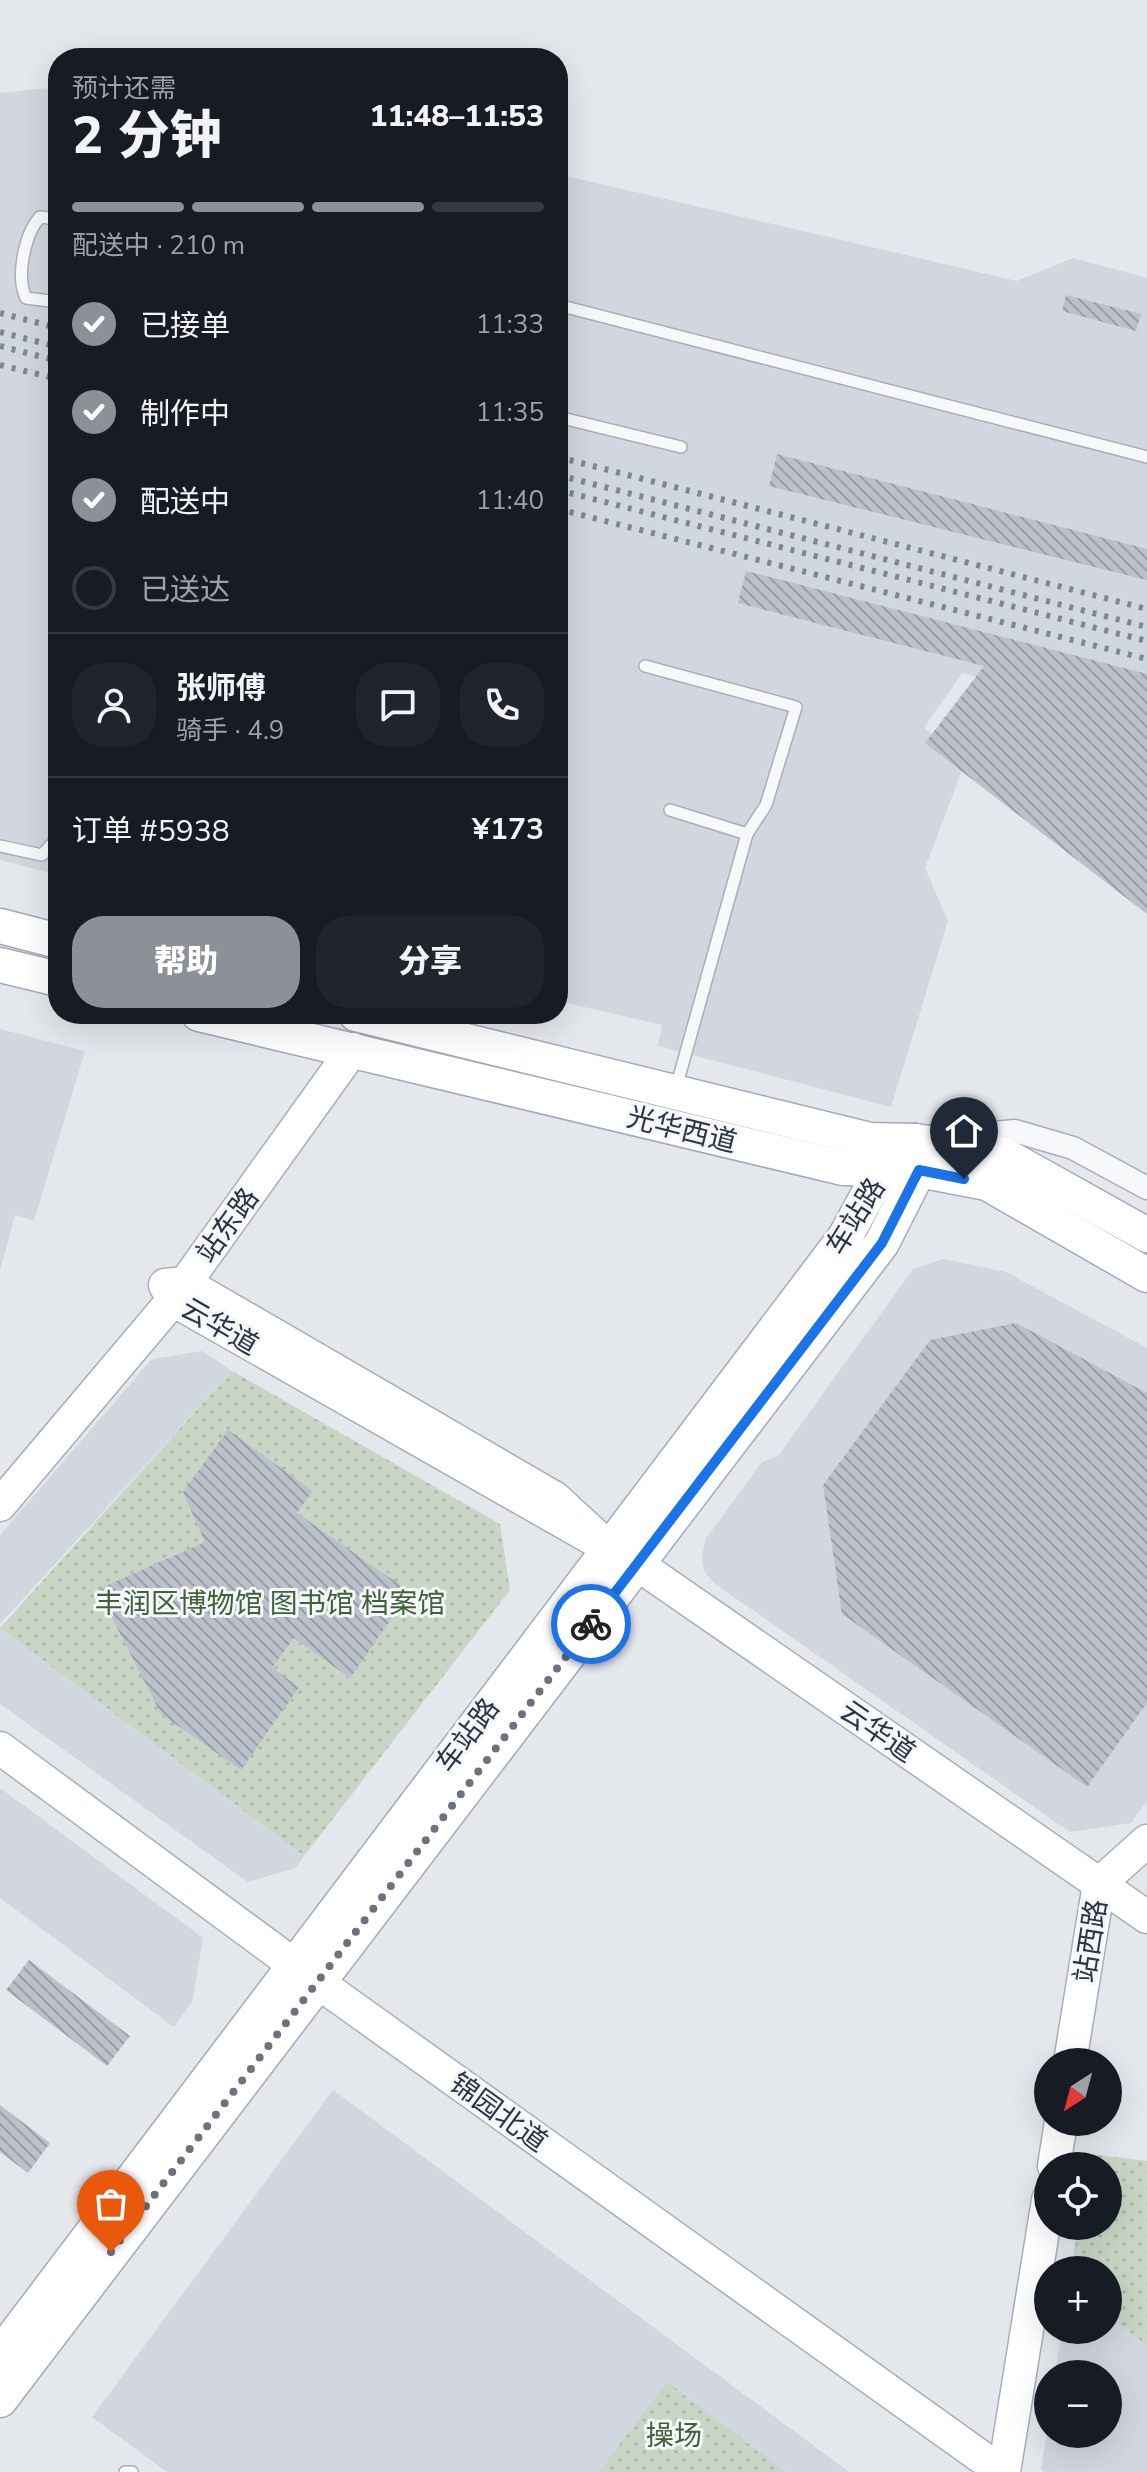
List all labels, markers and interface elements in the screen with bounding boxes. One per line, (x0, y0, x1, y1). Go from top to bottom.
text: 预计还需 (72, 71, 176, 106)
text: 11:48–11:53 (369, 96, 544, 137)
text: 2 分钟 (72, 100, 222, 171)
text: 配送中 · 210 m (72, 228, 245, 263)
icon: check (72, 302, 116, 346)
text: 已接单 (140, 306, 230, 347)
text: 11:33 (476, 307, 544, 342)
icon: check (72, 390, 116, 434)
text: 制作中 (140, 394, 230, 435)
text: 11:35 (476, 395, 544, 430)
icon: check (72, 478, 116, 522)
text: 配送中 (140, 482, 230, 523)
text: 11:40 (476, 483, 544, 518)
text: 已送达 (140, 570, 230, 611)
button: person (72, 663, 156, 747)
button: chat (356, 663, 440, 747)
button: phone (460, 663, 544, 747)
text: 张师傅 (176, 668, 266, 709)
text: 骑手 · 4.9 (176, 713, 284, 748)
text: ¥173 (472, 809, 544, 850)
text: 订单 #5938 (72, 811, 230, 852)
button: 帮助 (72, 916, 300, 1008)
button: 分享 (316, 916, 544, 1008)
pin (930, 1097, 998, 1179)
street label: 光华西道 (623, 1098, 741, 1162)
icon: home (942, 1109, 986, 1153)
street label: 车站路 (817, 1171, 894, 1262)
street label: 站东路 (188, 1180, 268, 1271)
street label: 云华道 (174, 1289, 265, 1364)
courier (551, 1584, 631, 1664)
park label: 丰润区博物馆 图书馆 档案馆 (95, 1585, 445, 1623)
icon: bike (569, 1602, 613, 1646)
street label: 车站路 (427, 1691, 508, 1781)
street label: 云华道 (832, 1692, 923, 1771)
street label: 站西路 (1066, 1897, 1116, 1986)
north arrow (1034, 2048, 1122, 2136)
map controls (1034, 2048, 1122, 2448)
street label: 锦园北道 (442, 2065, 555, 2161)
button: locate (1034, 2152, 1122, 2240)
pin (77, 2170, 145, 2252)
icon: bag (89, 2182, 133, 2226)
button: + (1034, 2256, 1122, 2344)
button: − (1034, 2360, 1122, 2448)
park label: 操场 (646, 2417, 702, 2455)

